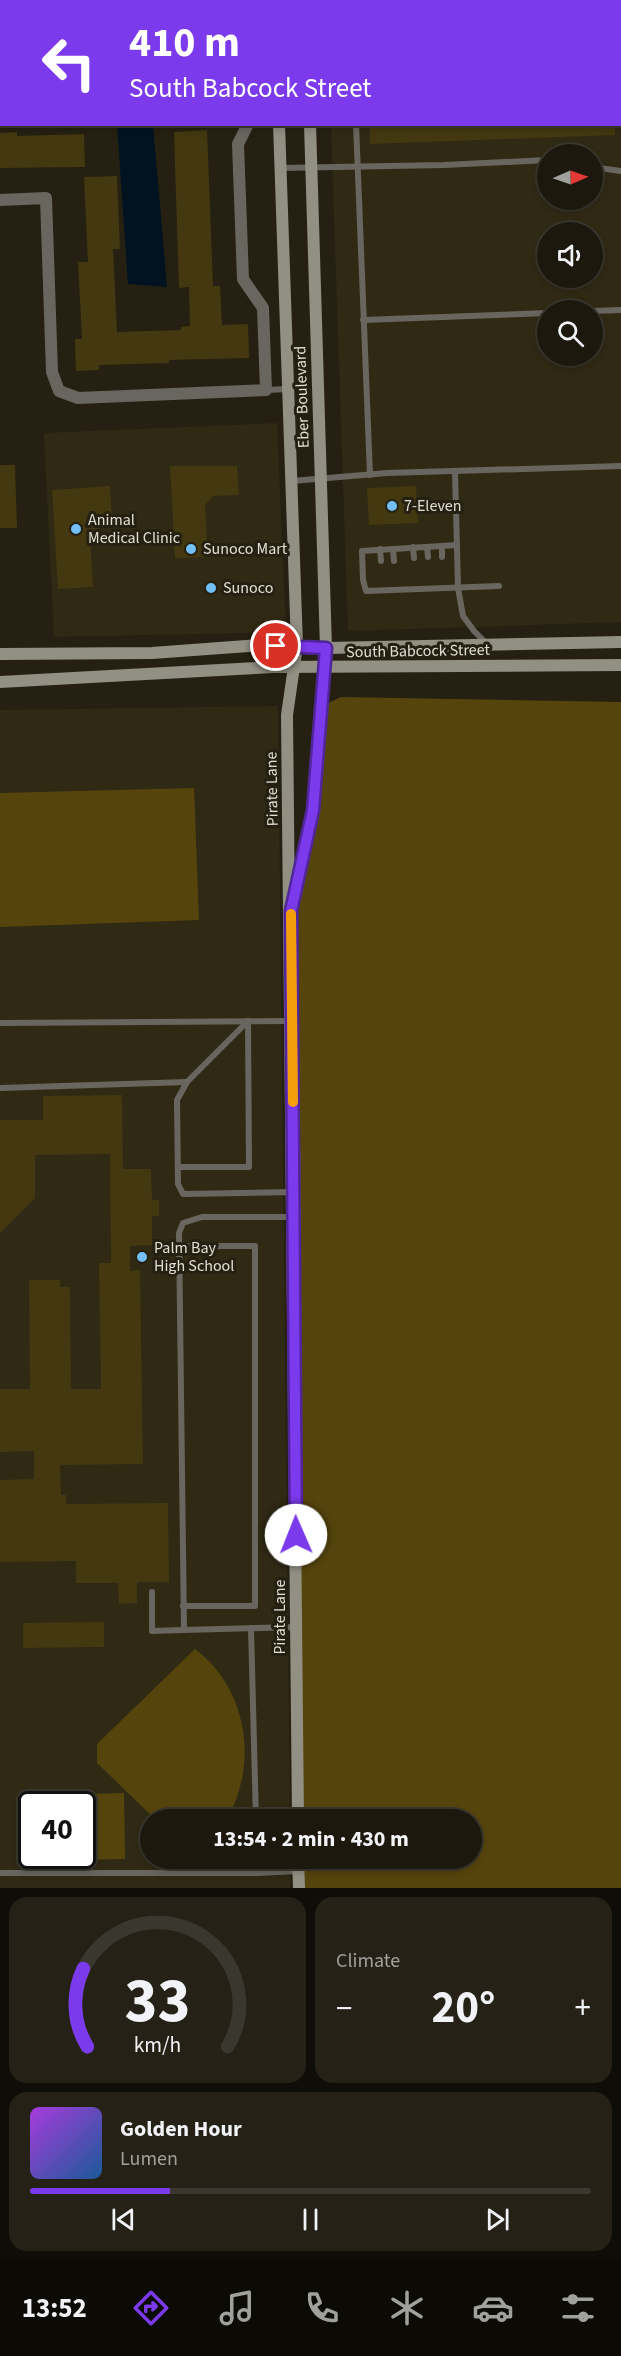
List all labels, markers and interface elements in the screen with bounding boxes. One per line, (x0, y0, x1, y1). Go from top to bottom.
text: 410 m (129, 13, 240, 73)
icon: left (30, 24, 108, 102)
text: South Babcock Street (129, 69, 371, 108)
north arrow (537, 144, 603, 210)
map controls (537, 144, 603, 366)
button: sound (537, 222, 603, 288)
button: search (537, 300, 603, 366)
street label: Eber Boulevard (289, 345, 315, 449)
place label: 7-Eleven (404, 495, 462, 517)
marker: 7-Eleven (385, 499, 399, 513)
place label: Animal Medical Clinic (88, 509, 180, 549)
marker: Animal Medical Clinic (69, 522, 83, 536)
place label: Sunoco Mart (203, 538, 288, 560)
marker: Sunoco Mart (184, 542, 198, 556)
place label: Sunoco (223, 577, 273, 599)
marker: Sunoco (204, 581, 218, 595)
pin (250, 620, 301, 671)
icon: arrive (259, 629, 292, 662)
street label: South Babcock Street (346, 639, 491, 663)
street label: Pirate Lane (260, 751, 284, 827)
place label: Palm Bay High School (154, 1237, 234, 1277)
marker: Palm Bay High School (135, 1250, 149, 1264)
position arrow (264, 1503, 328, 1567)
street label: Pirate Lane (269, 1580, 291, 1654)
speed limit sign: 40 (18, 1791, 96, 1869)
text: 13:54 · 2 min · 430 m (213, 1823, 409, 1855)
text: Climate (336, 1947, 400, 1975)
text: 33 (125, 1957, 190, 2046)
text: 20° (432, 1976, 495, 2040)
text: − (336, 1985, 352, 2032)
text: + (575, 1985, 591, 2032)
text: km/h (134, 2030, 181, 2061)
text: Golden Hour (120, 2113, 242, 2145)
text: Lumen (120, 2145, 178, 2173)
icon: previous (107, 2203, 140, 2236)
icon: pause (294, 2203, 327, 2236)
icon: next (481, 2203, 514, 2236)
icon: directions (130, 2287, 172, 2329)
icon: music (216, 2287, 258, 2329)
icon: phone (301, 2287, 343, 2329)
icon: climate (386, 2287, 428, 2329)
icon: car (472, 2287, 514, 2329)
icon: filters (557, 2287, 599, 2329)
text: 13:52 (22, 2289, 87, 2328)

